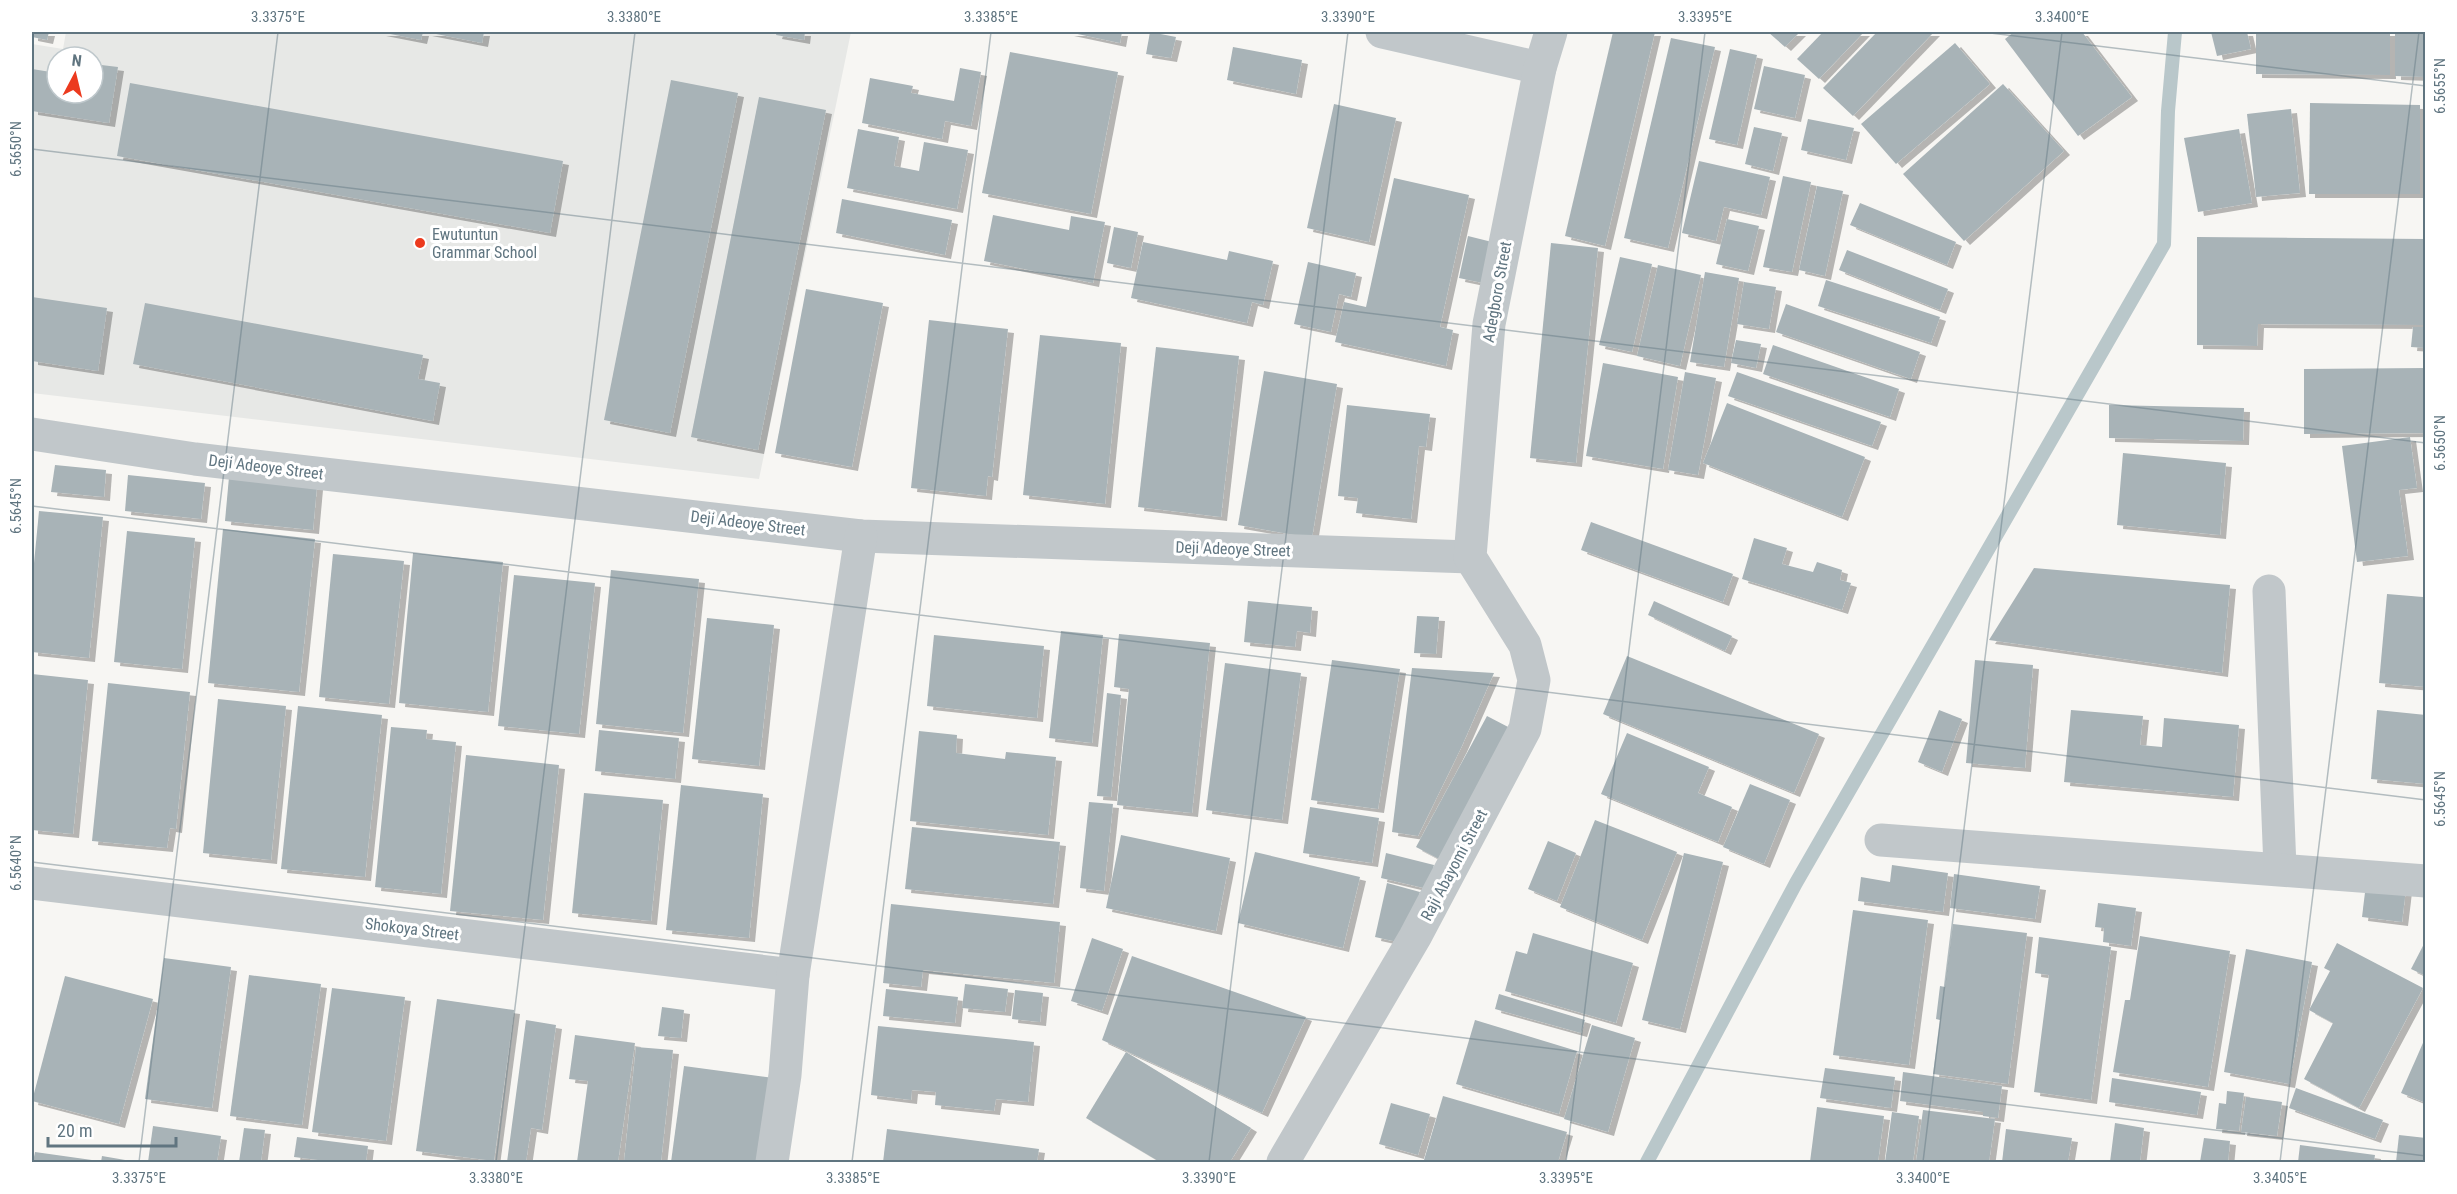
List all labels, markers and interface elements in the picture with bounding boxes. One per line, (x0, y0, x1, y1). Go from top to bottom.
text: 3.3375°E (251, 8, 305, 26)
text: 3.3380°E (607, 8, 661, 26)
text: 3.3385°E (964, 8, 1018, 26)
text: 3.3390°E (1321, 8, 1375, 26)
text: 3.3395°E (1678, 8, 1732, 26)
text: 3.3400°E (2035, 8, 2089, 26)
north arrow (45, 45, 105, 105)
text: N (71, 51, 83, 71)
text: 6.5655°N (2431, 58, 2449, 114)
text: 6.5650°N (7, 121, 25, 177)
place label: Ewutuntun Grammar School (432, 225, 537, 262)
marker: Ewutuntun Grammar School (413, 236, 427, 250)
street label: Adegboro Street (1479, 240, 1515, 344)
text: 6.5650°N (2431, 415, 2449, 471)
street label: Deji Adeoye Street (208, 451, 325, 483)
text: 6.5645°N (7, 478, 25, 534)
street label: Deji Adeoye Street (690, 507, 807, 539)
street label: Deji Adeoye Street (1175, 537, 1291, 561)
text: 6.5645°N (2431, 771, 2449, 827)
street label: Raji Abayomi Street (1417, 806, 1491, 924)
text: 6.5640°N (7, 835, 25, 891)
street label: Shokoya Street (364, 914, 460, 944)
scale bar (48, 1110, 176, 1148)
text: 20 m (57, 1120, 92, 1141)
text: 3.3375°E (112, 1169, 166, 1187)
text: 3.3380°E (469, 1169, 523, 1187)
text: 3.3385°E (826, 1169, 880, 1187)
text: 3.3390°E (1182, 1169, 1236, 1187)
text: 3.3395°E (1539, 1169, 1593, 1187)
text: 3.3400°E (1896, 1169, 1950, 1187)
text: 3.3405°E (2253, 1169, 2307, 1187)

